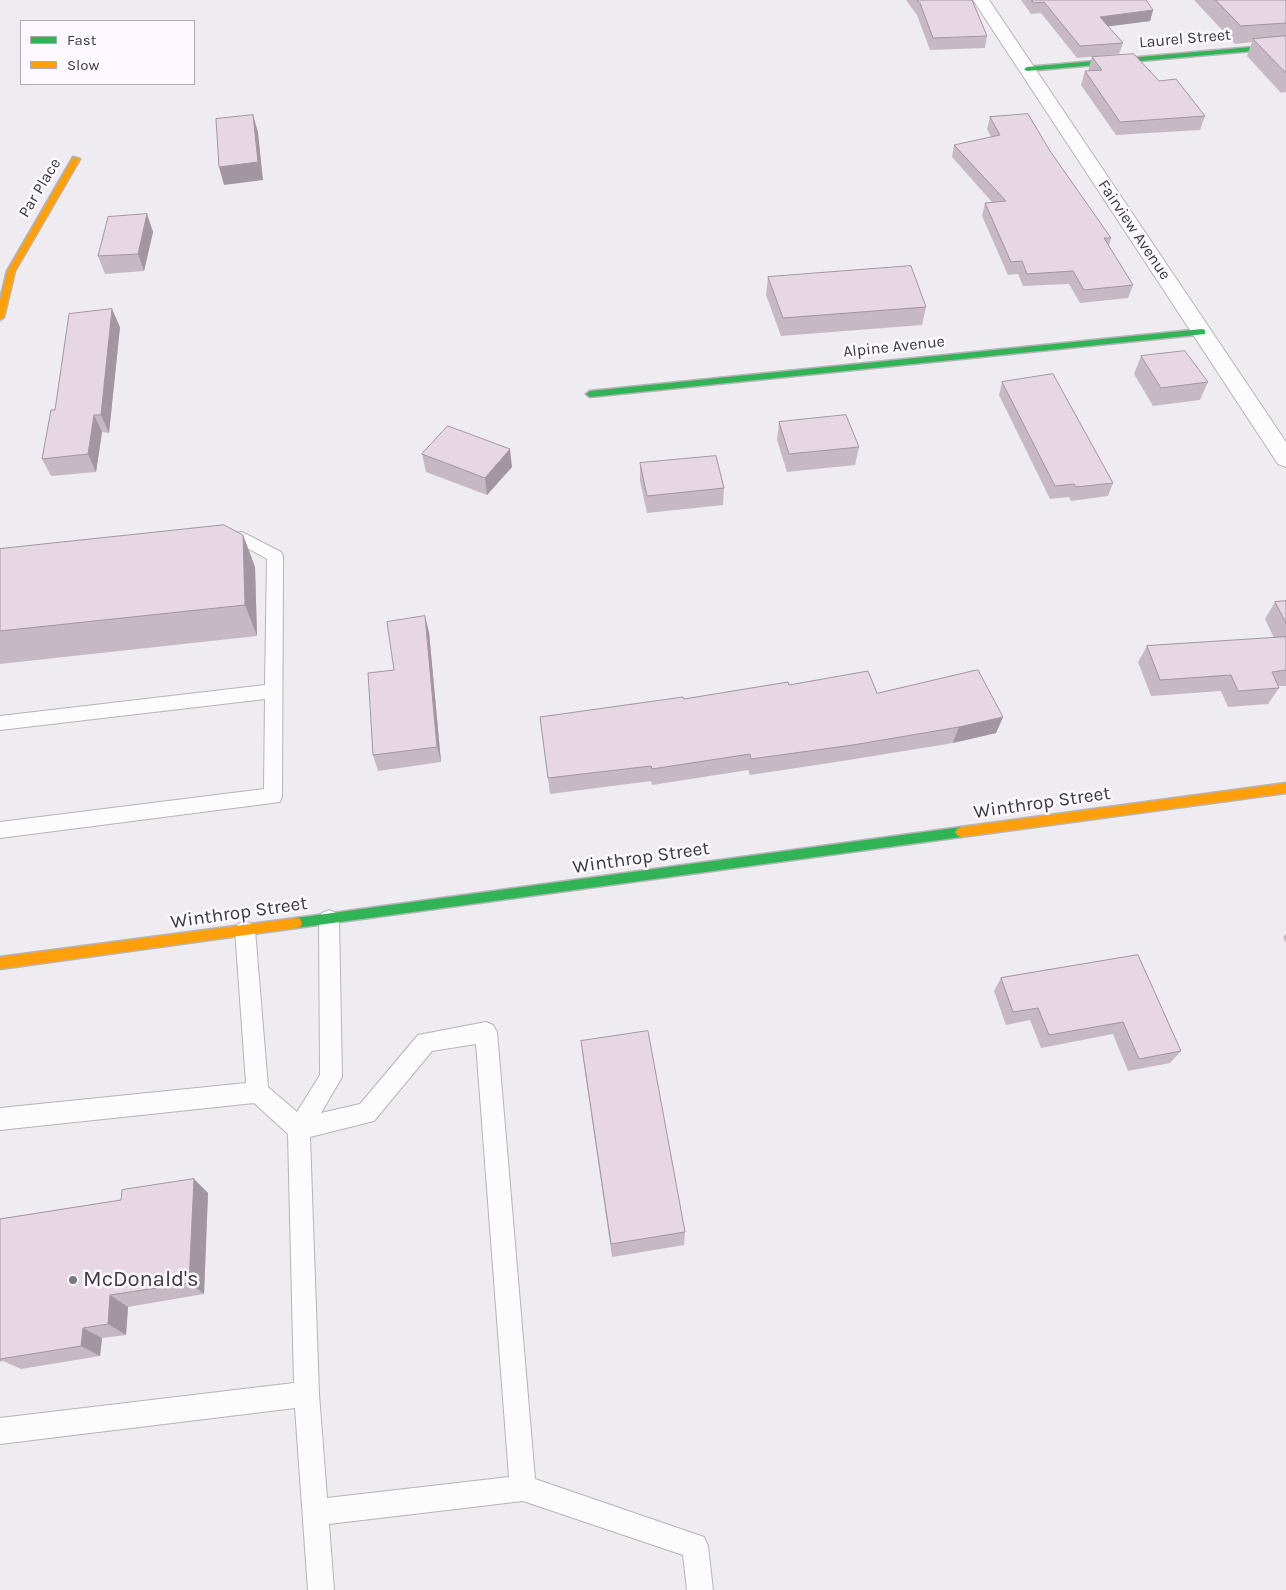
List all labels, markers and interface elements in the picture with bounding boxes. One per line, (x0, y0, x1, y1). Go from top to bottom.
legend (20, 20, 195, 85)
street label: Laurel Street (1138, 25, 1232, 53)
text: Fast (67, 31, 96, 49)
text: Slow (67, 56, 99, 74)
street label: Par Place (15, 155, 65, 221)
street label: Fairview Avenue (1093, 176, 1175, 284)
street label: Alpine Avenue (842, 332, 946, 362)
street label: Winthrop Street (972, 782, 1112, 824)
street label: Winthrop Street (571, 837, 711, 879)
street label: Winthrop Street (169, 892, 309, 934)
place label: McDonald's (83, 1267, 199, 1293)
marker: McDonald's (67, 1274, 79, 1286)

